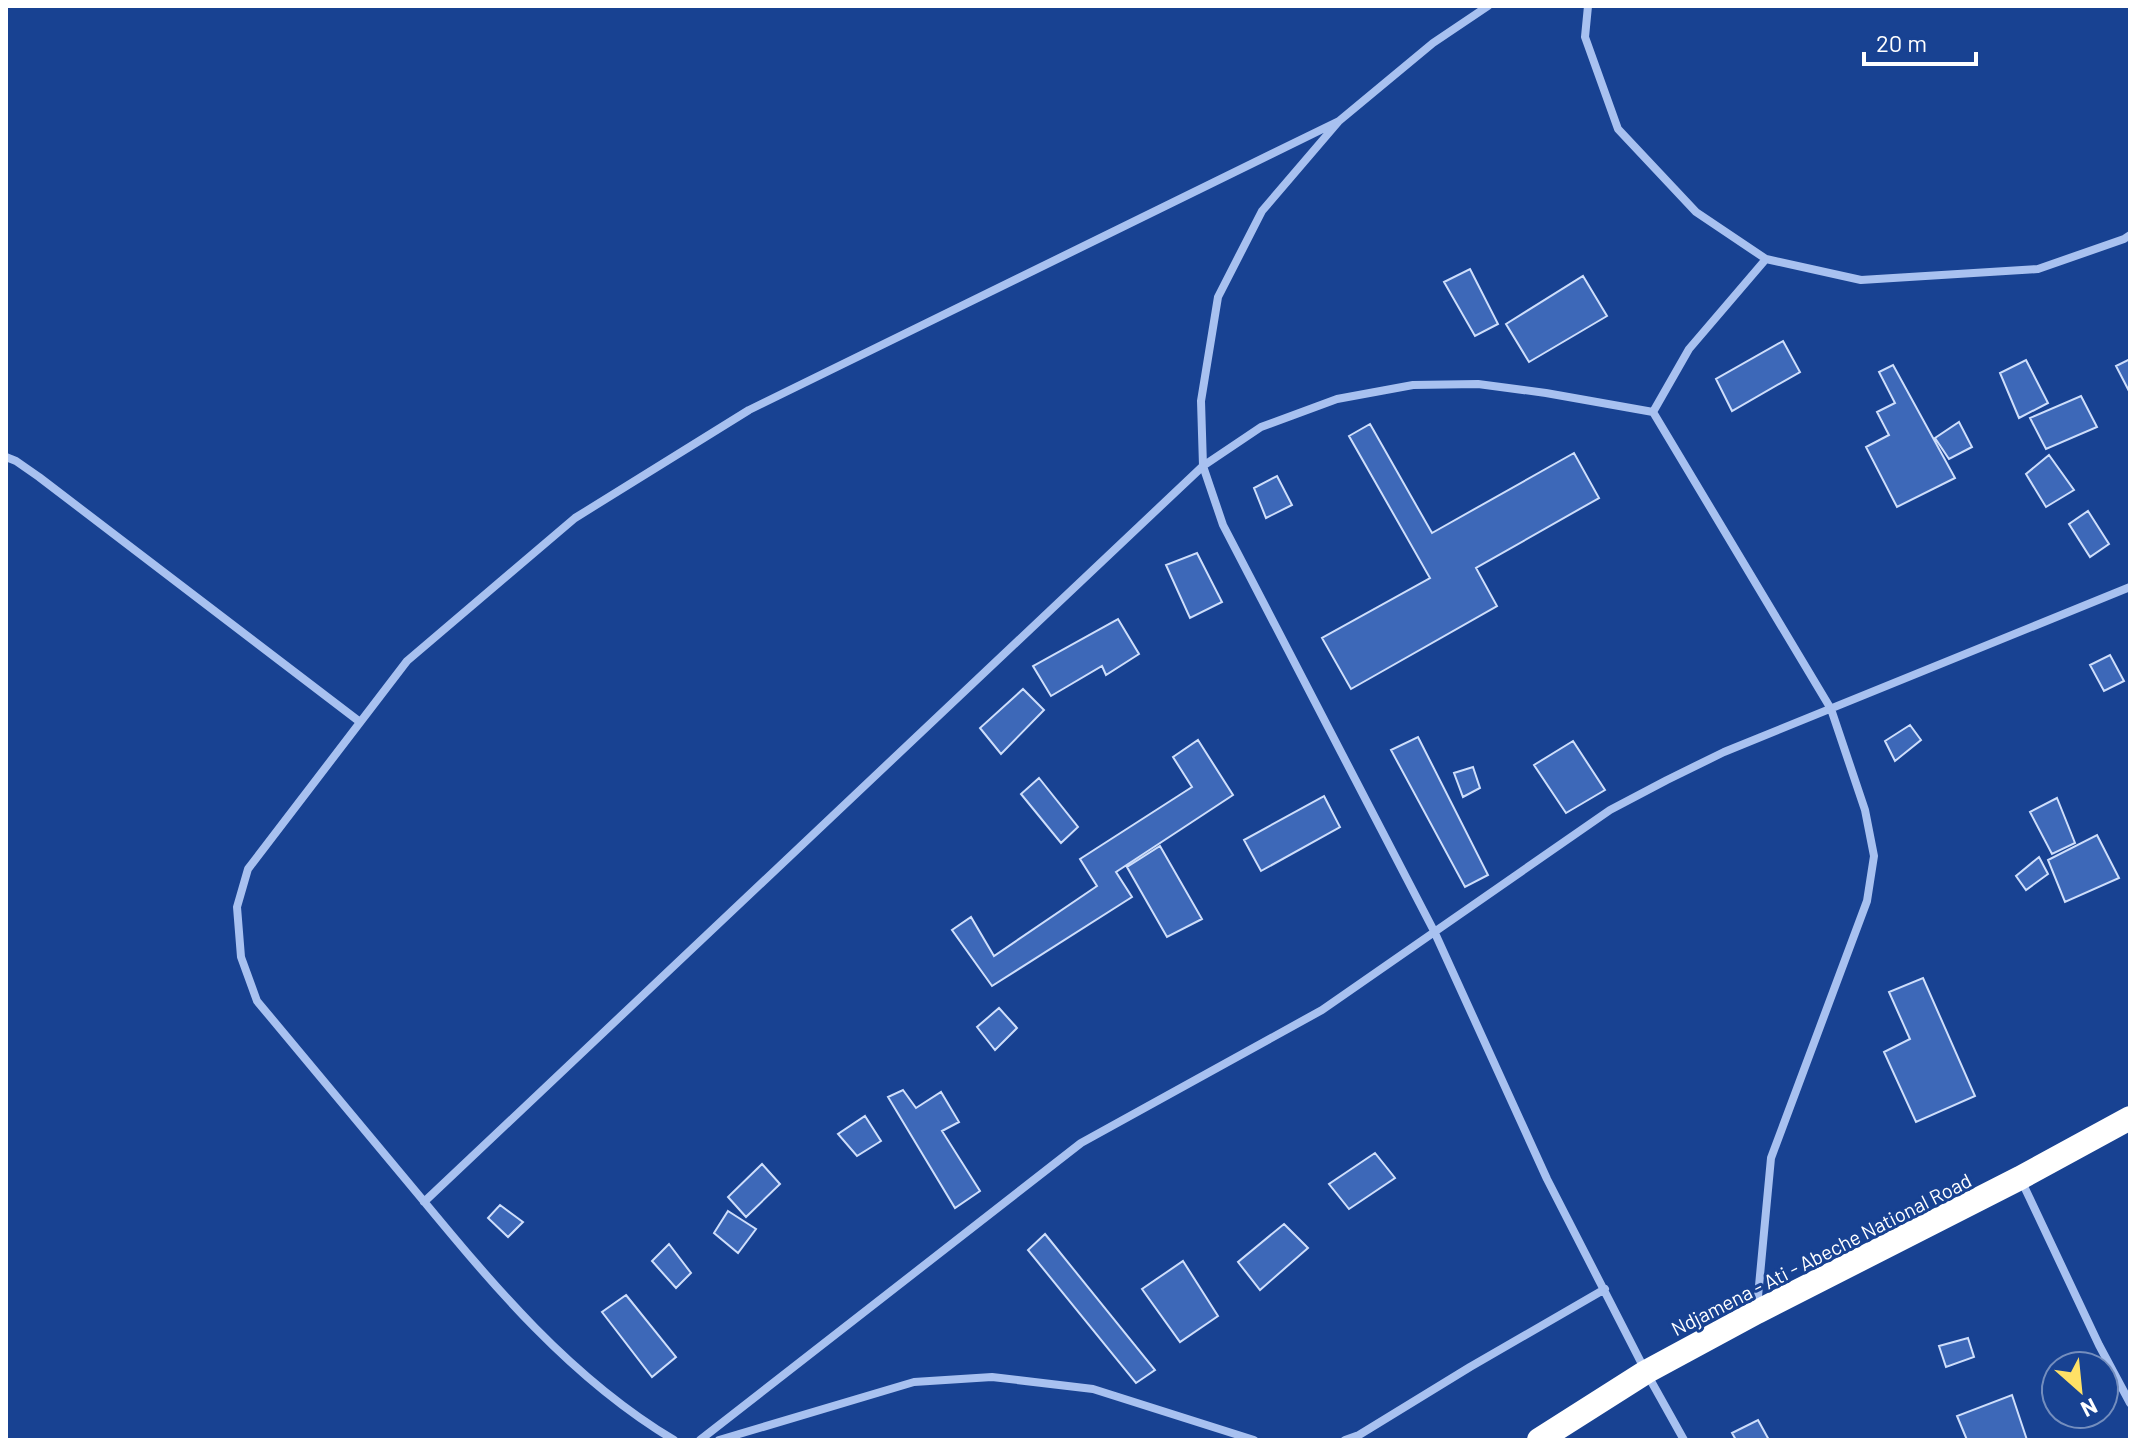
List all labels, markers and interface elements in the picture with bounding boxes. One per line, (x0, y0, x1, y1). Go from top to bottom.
scale bar (1864, 16, 1976, 66)
text: 20 m (1876, 28, 1927, 57)
street label: Ndjamena - Ati - Abeche National Road (1667, 1168, 1975, 1340)
north arrow (2040, 1350, 2120, 1430)
text: N (2077, 1394, 2102, 1424)

